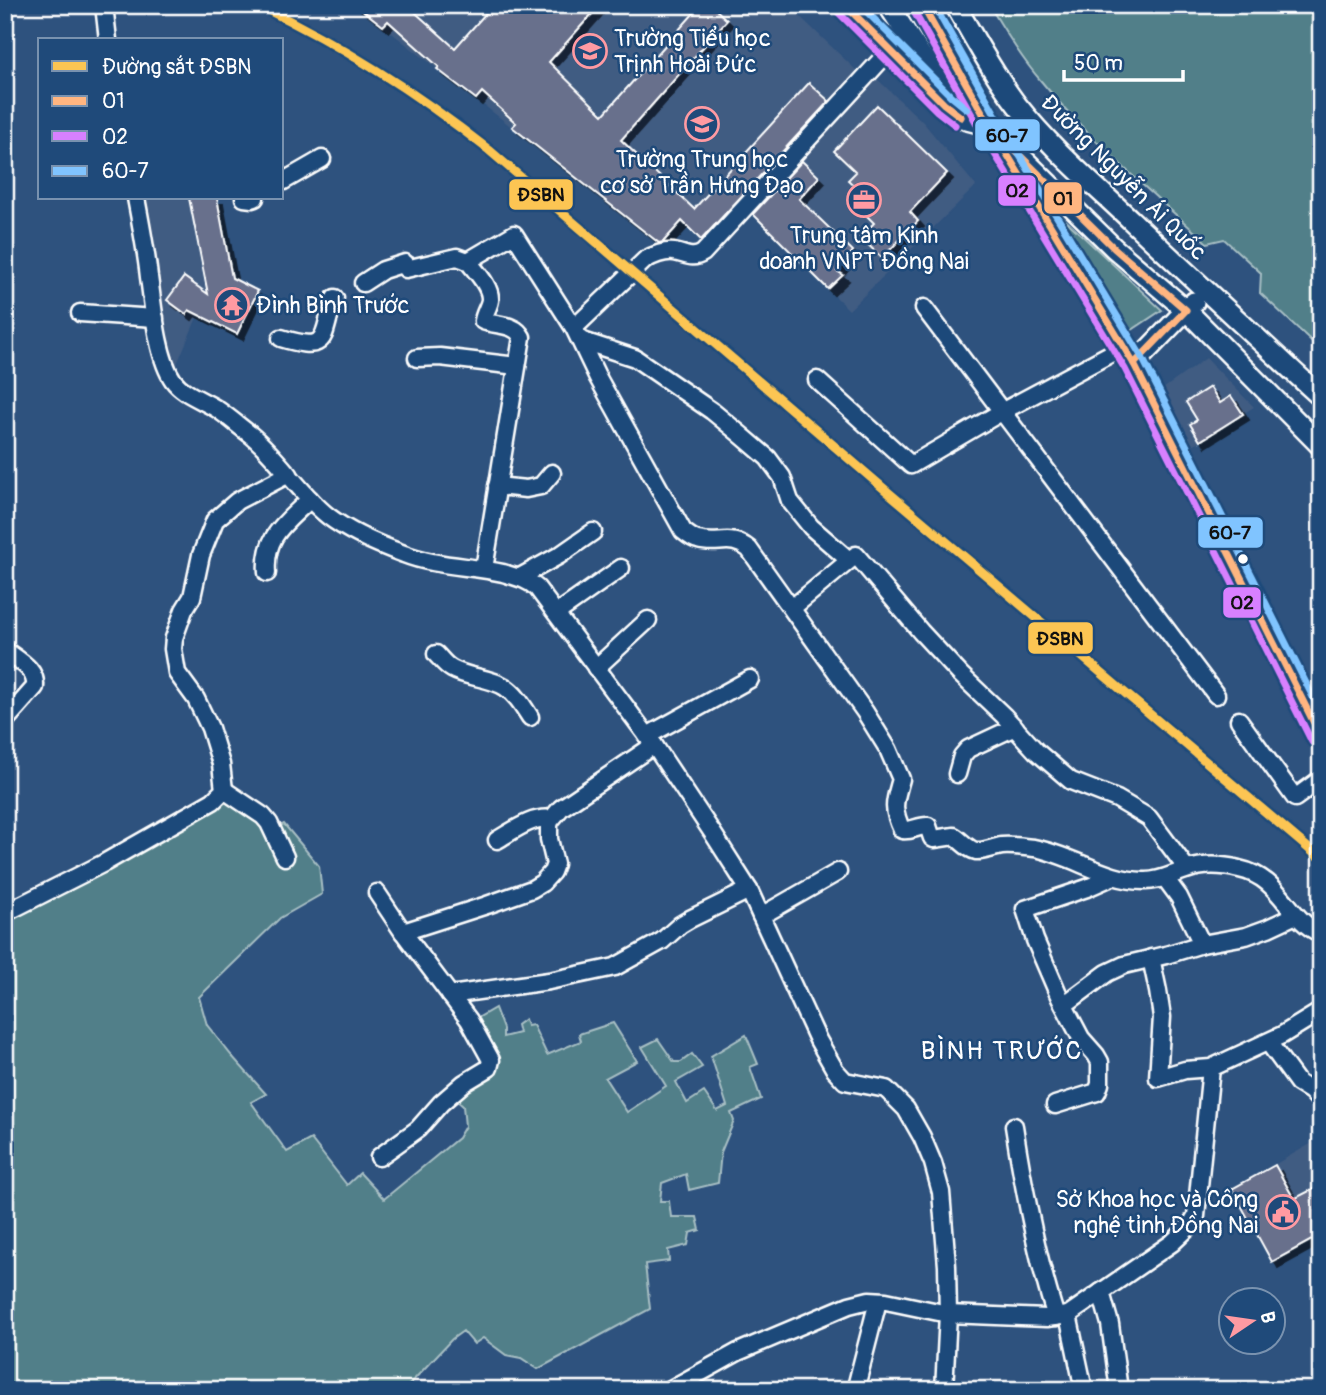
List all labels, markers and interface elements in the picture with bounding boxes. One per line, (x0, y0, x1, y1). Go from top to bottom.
place label: Trường Tiểu học Trịnh Hoài Đức (614, 24, 771, 79)
school or university icon: Trường Tiểu học Trịnh Hoài Đức (571, 32, 609, 70)
legend (38, 38, 284, 200)
scale bar (1064, 38, 1182, 82)
text: 50 m (1074, 50, 1123, 77)
text: Đường sắt ĐSBN (102, 54, 252, 81)
text: 01 (102, 88, 125, 115)
street label: Đường Nguyễn Ái Quốc (1035, 88, 1213, 266)
school or university icon: Trường Trung học cơ sở Trần Hưng Đạo (683, 105, 721, 143)
line badge: 60-7 (974, 118, 1041, 152)
text: 02 (102, 124, 128, 151)
text: 60-7 (986, 124, 1029, 148)
place label: Trường Trung học cơ sở Trần Hưng Đạo (600, 145, 804, 200)
text: 60-7 (102, 158, 149, 185)
line badge: 02 (997, 174, 1037, 207)
line badge: ĐSBN (508, 178, 574, 211)
text: 02 (1005, 179, 1029, 203)
office icon: Trung tâm Kinh doanh VNPT Đồng Nai (845, 181, 883, 219)
line badge: 01 (1043, 181, 1083, 215)
text: ĐSBN (517, 183, 565, 207)
text: 01 (1053, 187, 1073, 211)
place label: Trung tâm Kinh doanh VNPT Đồng Nai (759, 221, 969, 276)
temple icon: Đình Bình Trước (213, 286, 251, 324)
place label: Đình Bình Trước (256, 291, 409, 320)
line badge: 60-7 (1197, 516, 1264, 549)
text: 60-7 (1209, 521, 1252, 545)
unlabelled marker (1236, 552, 1250, 566)
line badge: 02 (1222, 586, 1262, 619)
text: 02 (1230, 591, 1254, 615)
line badge: ĐSBN (1027, 621, 1094, 655)
text: ĐSBN (1036, 627, 1084, 651)
district label: BÌNH TRƯỚC (921, 1035, 1083, 1067)
place label: Sở Khoa học và Công nghệ tỉnh Đồng Nai (1055, 1185, 1258, 1240)
public building icon: Sở Khoa học và Công nghệ tỉnh Đồng Nai (1264, 1193, 1302, 1231)
north arrow (1218, 1286, 1288, 1356)
text: B (1255, 1309, 1281, 1326)

